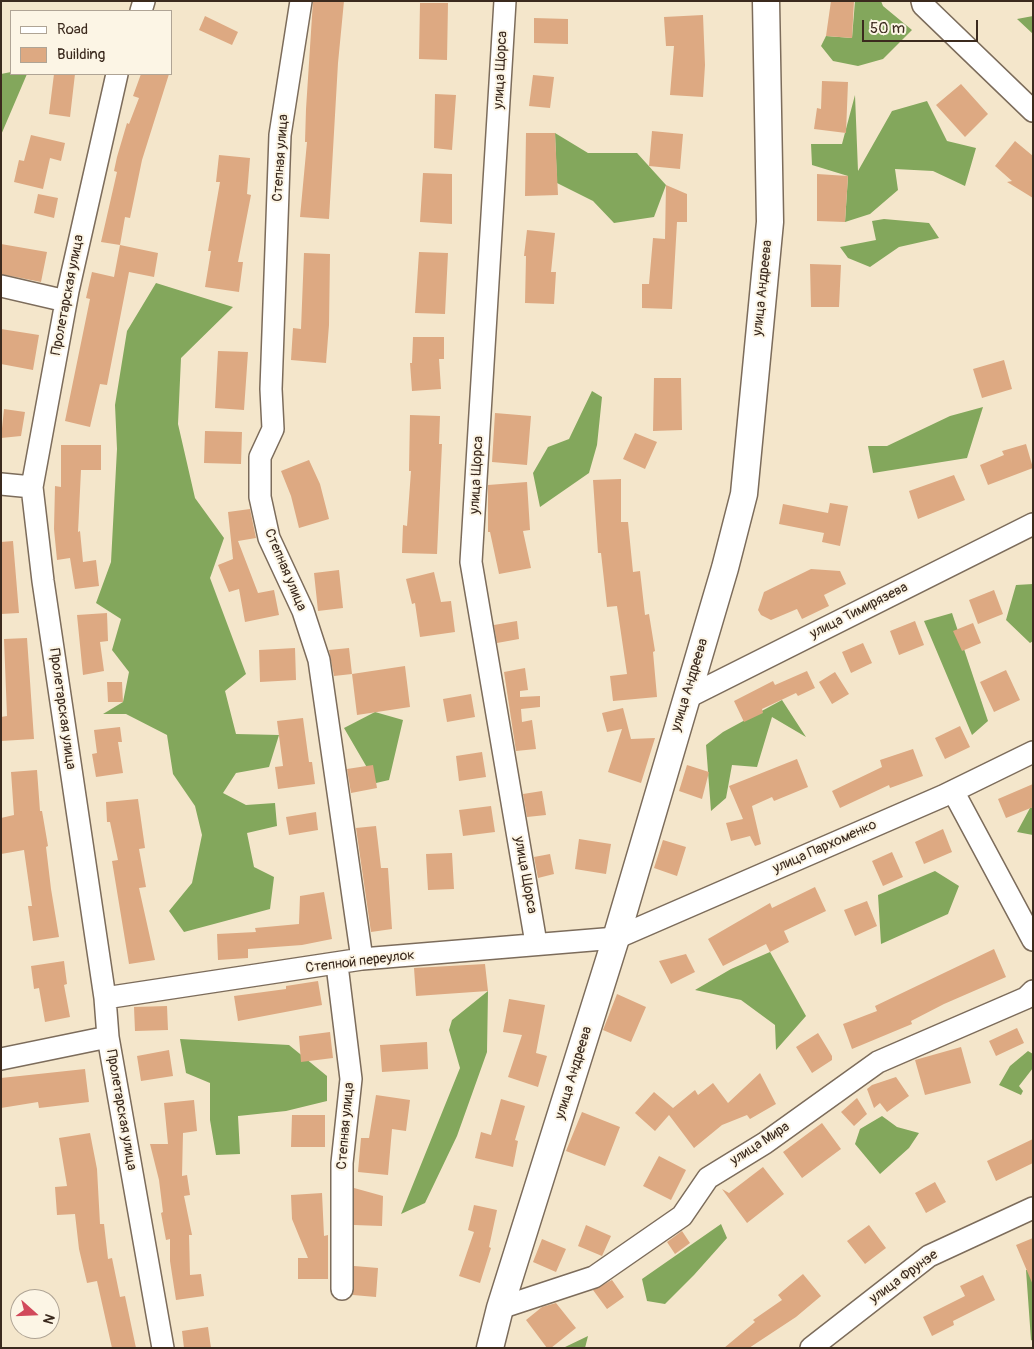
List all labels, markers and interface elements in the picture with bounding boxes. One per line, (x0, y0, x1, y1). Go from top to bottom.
legend (10, 10, 172, 75)
scale bar (864, 10, 980, 42)
text: 50 m (870, 19, 905, 38)
text: Road (57, 20, 88, 39)
street label: улица Щорса (491, 31, 511, 109)
text: Building (57, 45, 105, 64)
street label: Степная улица (270, 114, 292, 202)
street label: Пролетарская улица (48, 233, 88, 357)
street label: улица Андреева (750, 239, 776, 337)
street label: улица Щорса (467, 436, 487, 514)
street label: Степная улица (260, 526, 310, 614)
street label: улица Тимирязева (807, 579, 911, 643)
street label: улица Андреева (668, 637, 712, 733)
street label: Пролетарская улица (45, 647, 79, 771)
street label: улица Пархоменко (771, 817, 879, 877)
street label: улица Щорса (510, 835, 540, 915)
street label: Степной переулок (305, 947, 415, 977)
street label: улица Андреева (552, 1025, 596, 1121)
street label: Пролетарская улица (102, 1048, 140, 1172)
street label: Степная улица (334, 1082, 358, 1170)
street label: улица Мира (727, 1119, 793, 1169)
street label: улица Фрунзе (866, 1247, 942, 1307)
north arrow (10, 1289, 60, 1339)
text: N (39, 1312, 58, 1326)

